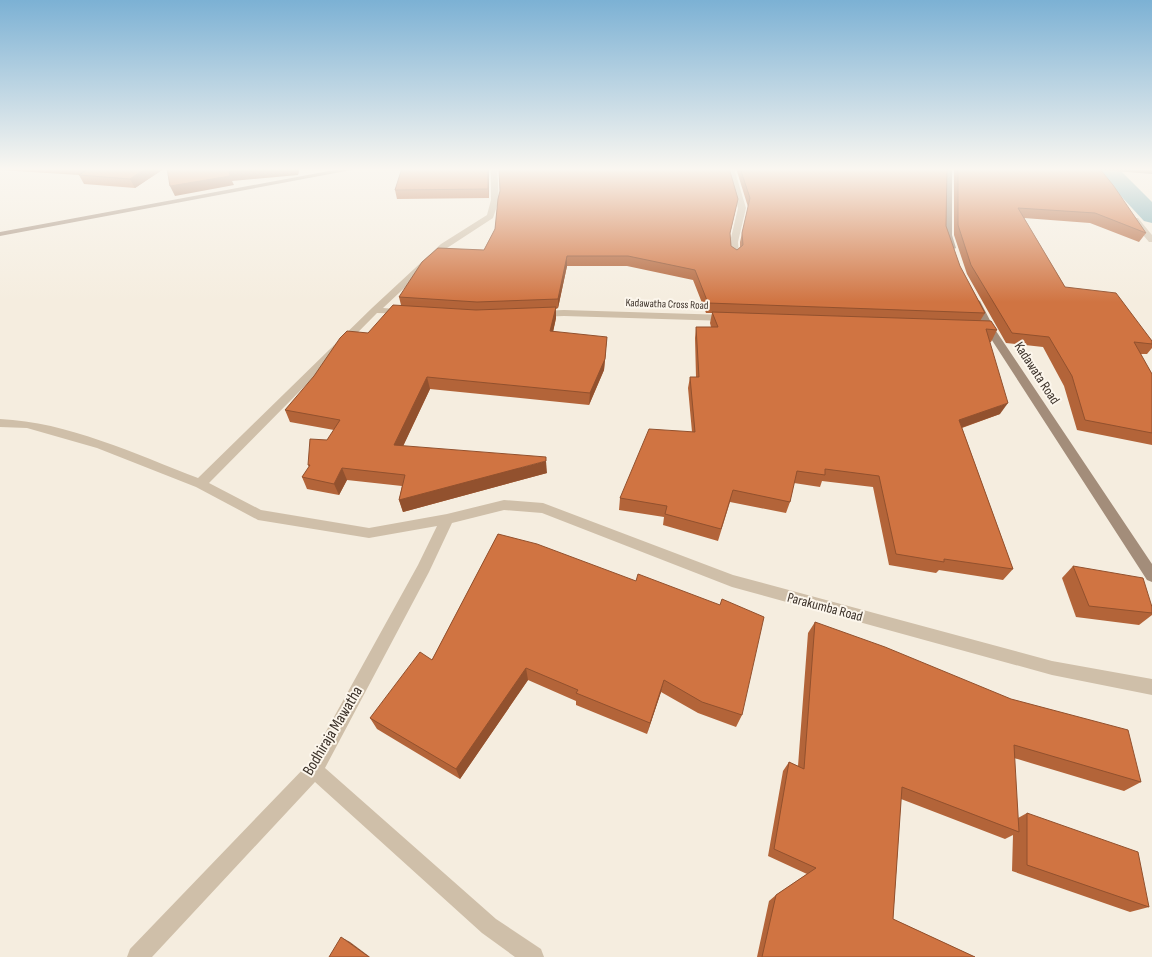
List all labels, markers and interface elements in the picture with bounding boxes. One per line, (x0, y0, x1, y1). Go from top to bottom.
street label: Kadawatha Cross Road (625, 296, 709, 312)
street label: Kadawata Road (1011, 339, 1064, 408)
street label: Parakumba Road (785, 589, 865, 625)
street label: Bodhiraja Mawatha (299, 683, 367, 779)

